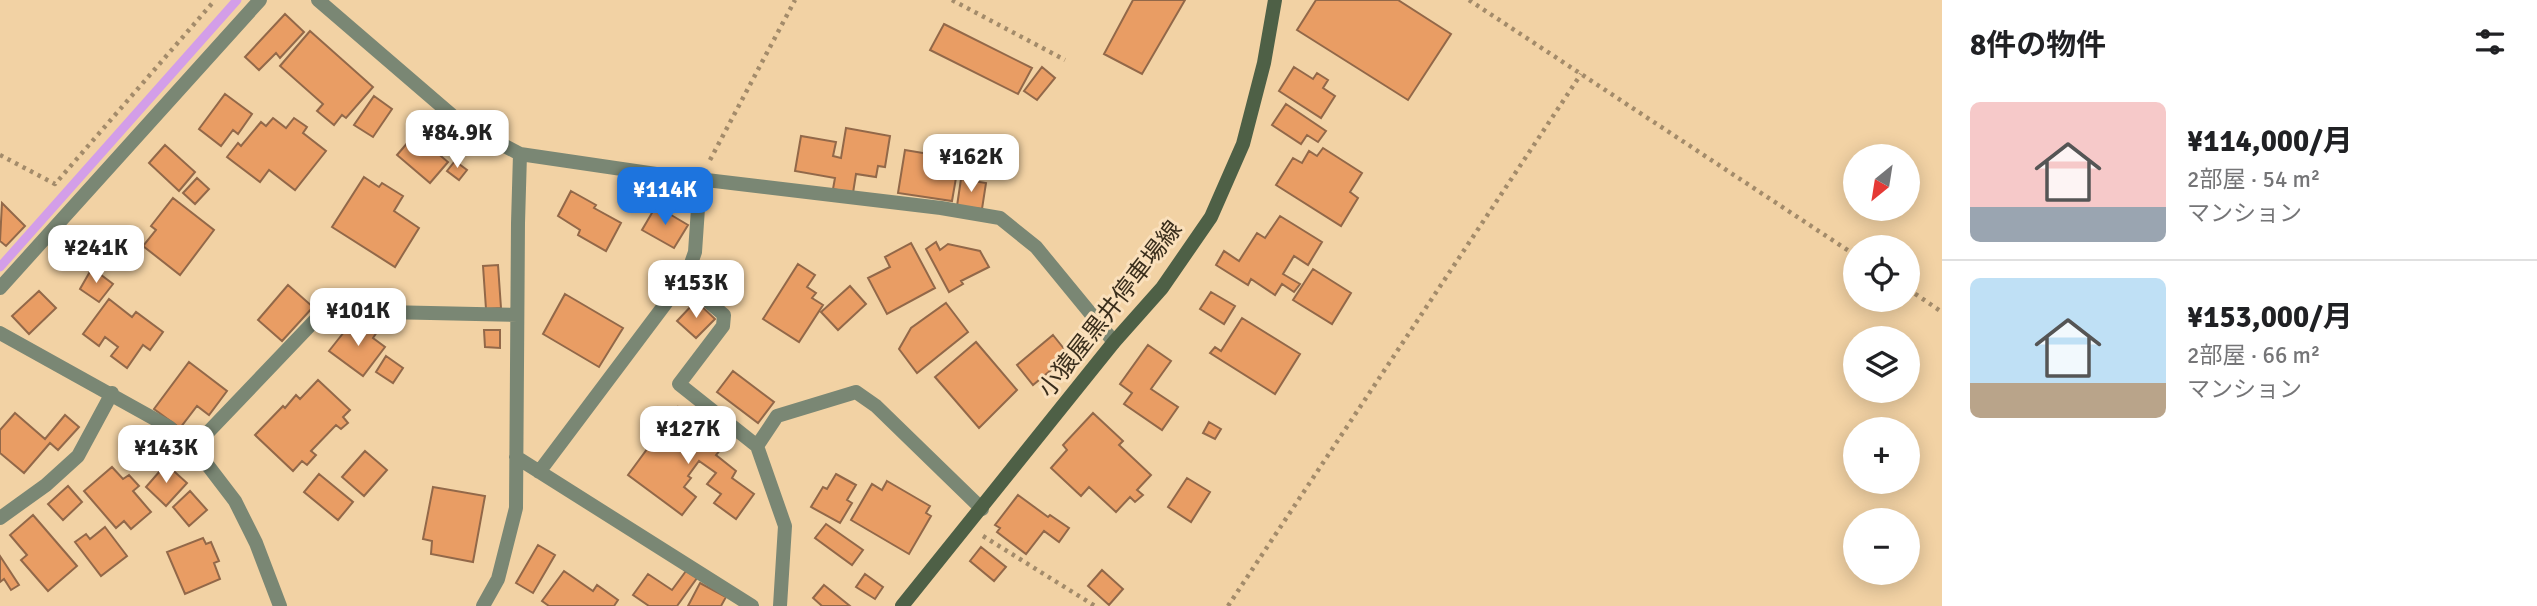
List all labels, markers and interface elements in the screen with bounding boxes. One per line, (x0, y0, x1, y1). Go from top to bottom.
icon: filters (2471, 23, 2509, 61)
text: 8件の物件 (1970, 27, 2106, 64)
pin: ¥84.9K (400, 110, 514, 170)
text: ¥84.9K (422, 118, 492, 147)
text: ¥114,000/月 (2187, 123, 2353, 160)
icon: home (2026, 130, 2110, 214)
pin: ¥162K (922, 134, 1020, 194)
text: ¥162K (939, 142, 1003, 171)
north arrow (1843, 144, 1920, 220)
map controls (1843, 144, 1920, 585)
text: 2部屋 · 54 m² (2187, 165, 2320, 194)
pin: ¥114K (616, 168, 714, 227)
text: ¥114K (633, 175, 697, 204)
text: マンション (2187, 199, 2302, 228)
street label: 小猿屋黒井停車場線 (1032, 215, 1188, 403)
pin: ¥241K (47, 226, 145, 285)
text: ¥241K (64, 233, 128, 262)
button: locate (1843, 235, 1920, 312)
pin: ¥153K (647, 260, 745, 320)
text: ¥153K (664, 268, 728, 297)
pin: ¥101K (309, 288, 407, 348)
text: ¥101K (326, 296, 390, 325)
text: ¥153,000/月 (2187, 299, 2353, 336)
icon: home (2026, 306, 2110, 390)
button: layers (1843, 326, 1920, 403)
text: 2部屋 · 66 m² (2187, 341, 2320, 370)
text: マンション (2187, 375, 2302, 404)
pin: ¥127K (639, 406, 737, 466)
text: ¥127K (656, 414, 720, 443)
button: + (1843, 417, 1920, 494)
pin: ¥143K (117, 426, 215, 485)
text: ¥143K (134, 433, 198, 462)
button: − (1843, 508, 1920, 585)

